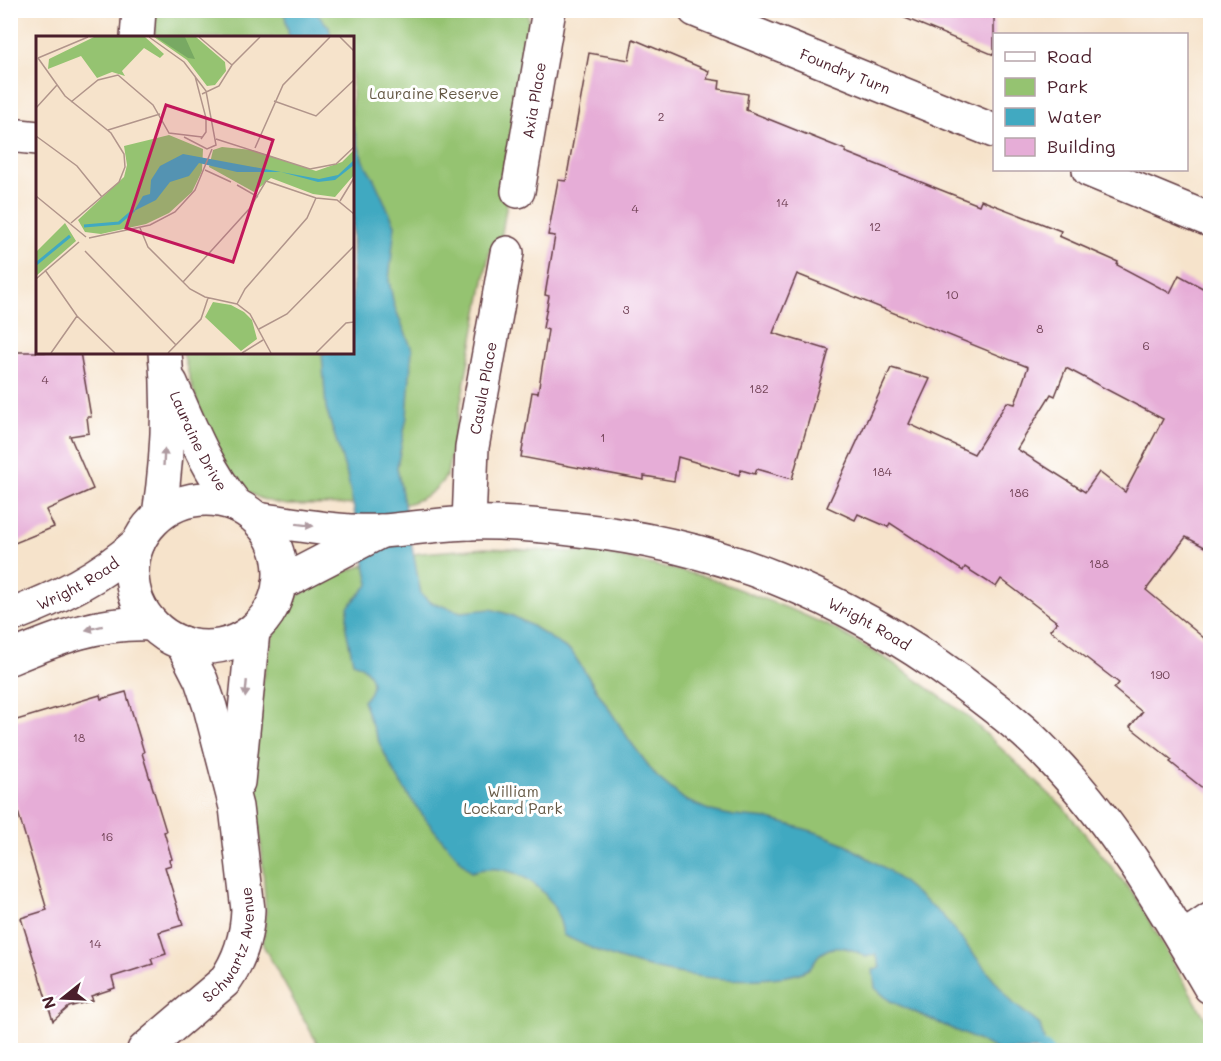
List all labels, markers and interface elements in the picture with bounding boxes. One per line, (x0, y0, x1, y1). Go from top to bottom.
legend (993, 33, 1188, 171)
inset map (36, 36, 354, 354)
street label: Foundry Turn (797, 44, 893, 98)
text: Road (1047, 44, 1092, 68)
street label: Axia Place (517, 61, 550, 140)
text: Park (1047, 74, 1088, 98)
park label: Lauraine Reserve (369, 83, 499, 103)
text: Water (1047, 104, 1102, 128)
house number: 2 (658, 108, 664, 124)
text: Building (1047, 134, 1115, 158)
house number: 14 (776, 194, 788, 210)
house number: 4 (631, 200, 639, 216)
house number: 12 (869, 218, 881, 234)
house number: 10 (946, 286, 959, 302)
house number: 3 (622, 301, 630, 317)
house number: 8 (1036, 320, 1044, 336)
house number: 6 (1142, 337, 1150, 353)
street label: Casula Place (464, 340, 501, 436)
house number: 4 (41, 371, 49, 387)
house number: 182 (749, 380, 769, 396)
street label: Lauraine Drive (166, 388, 232, 494)
house number: 1 (600, 429, 606, 445)
one-way arrow (160, 447, 169, 466)
house number: 184 (872, 463, 892, 479)
house number: 186 (1009, 484, 1029, 500)
one-way arrow (295, 521, 314, 530)
street label: Wright Road (33, 553, 123, 614)
house number: 188 (1089, 555, 1109, 571)
street label: Wright Road (825, 593, 914, 655)
one-way arrow (85, 623, 103, 633)
house number: 190 (1150, 666, 1171, 682)
one-way arrow (241, 680, 251, 699)
house number: 18 (73, 729, 85, 745)
park label: William Lockard Park (464, 781, 562, 818)
house number: 16 (101, 828, 113, 844)
street label: Schwartz Avenue (198, 886, 258, 1006)
house number: 14 (89, 935, 101, 951)
north arrow (33, 968, 93, 1028)
text: N (36, 994, 60, 1012)

